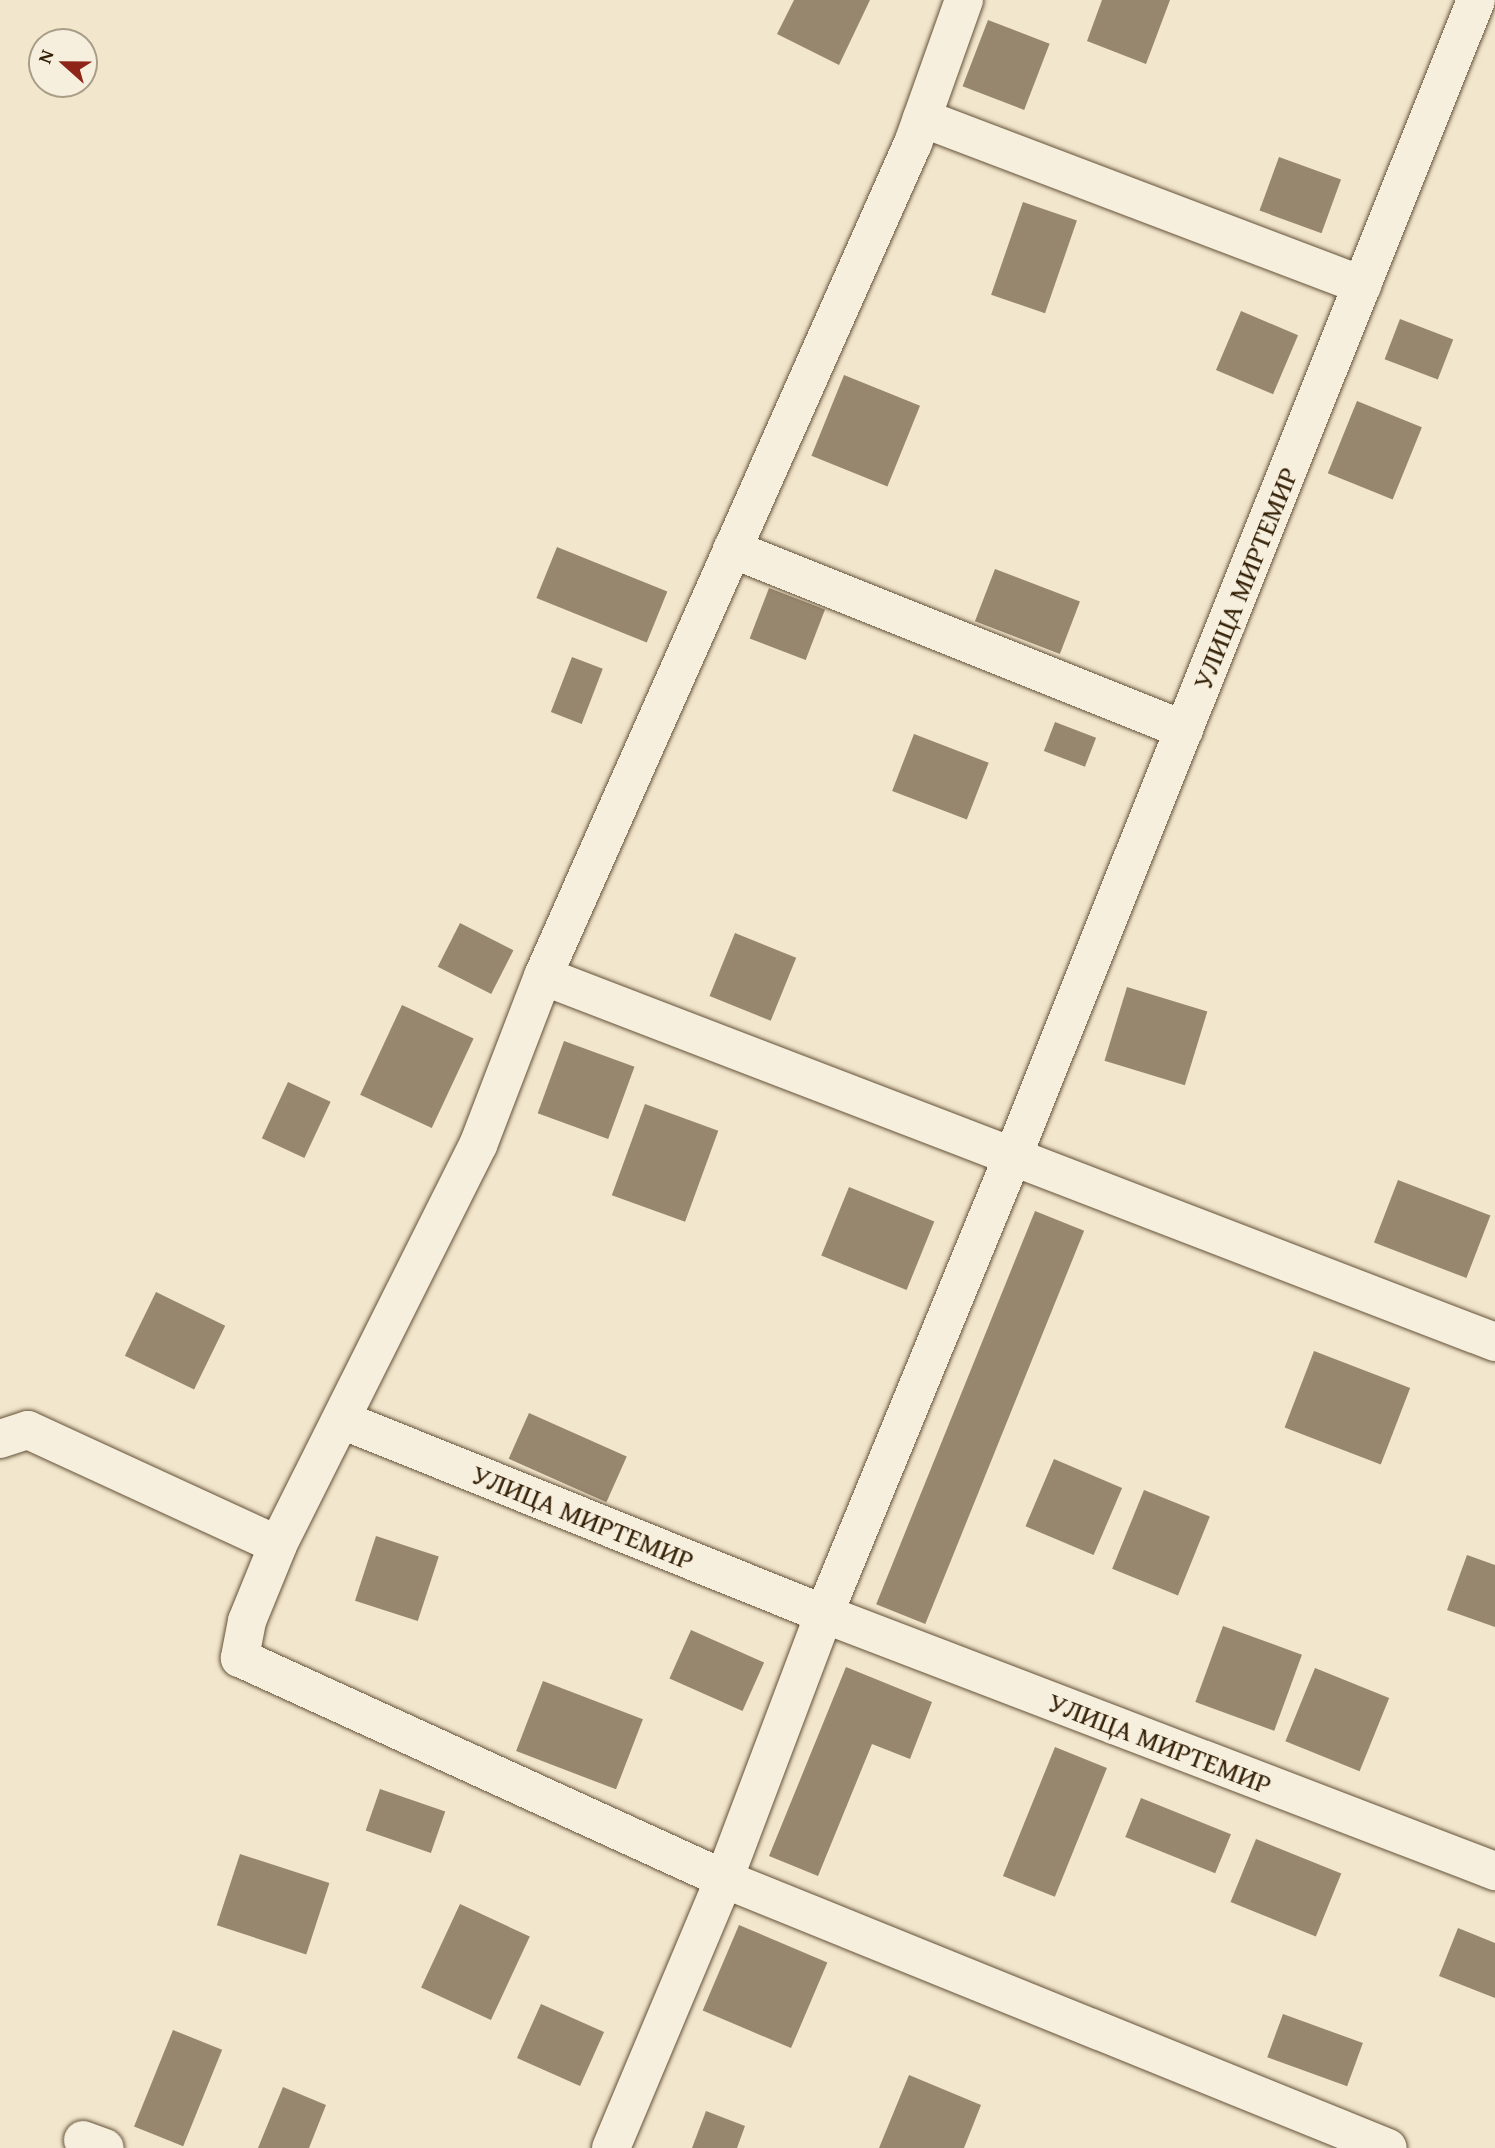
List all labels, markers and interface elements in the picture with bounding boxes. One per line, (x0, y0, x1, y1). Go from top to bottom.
north arrow (28, 28, 98, 98)
text: N (30, 45, 61, 67)
street label: УЛИЦА МИРТЕМИР (1185, 462, 1305, 694)
street label: УЛИЦА МИРТЕМИР (467, 1457, 699, 1577)
street label: УЛИЦА МИРТЕМИР (1044, 1685, 1276, 1801)

